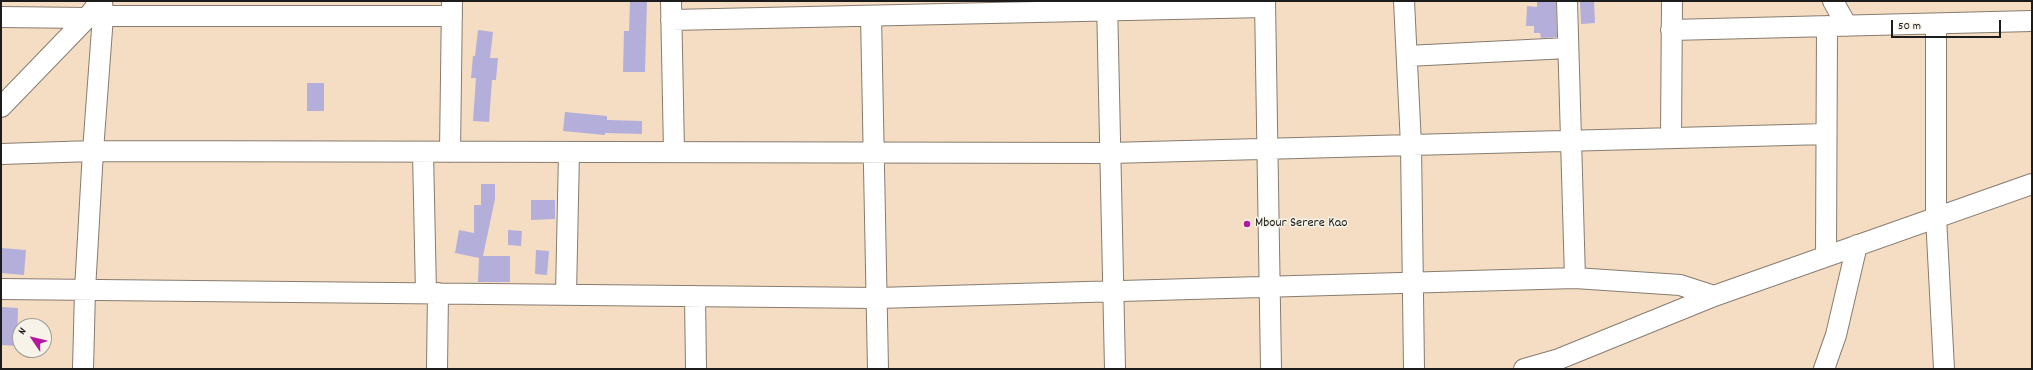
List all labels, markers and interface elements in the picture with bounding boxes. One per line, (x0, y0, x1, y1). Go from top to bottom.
scale bar (1893, 12, 2003, 38)
text: 50 m (1898, 18, 1921, 35)
place label: Mbour Serere Kao (1255, 216, 1347, 232)
marker: Mbour Serere Kao (1242, 219, 1252, 229)
north arrow (12, 318, 52, 358)
text: N (15, 325, 31, 339)

